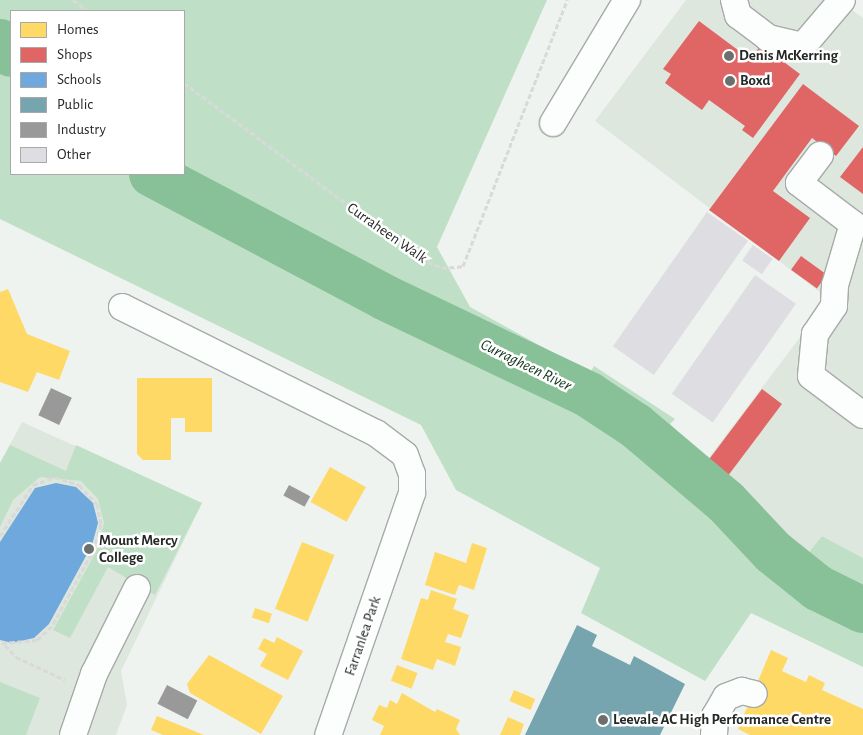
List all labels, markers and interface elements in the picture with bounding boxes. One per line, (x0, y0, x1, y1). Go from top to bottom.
legend (10, 10, 185, 175)
text: Homes (57, 22, 99, 37)
text: Shops (57, 47, 92, 62)
place label: Denis McKerring (739, 47, 838, 65)
marker: Denis McKerring (723, 50, 735, 62)
text: Schools (57, 72, 101, 87)
place label: Boxd (740, 72, 770, 90)
marker: Boxd (724, 75, 736, 87)
text: Public (57, 97, 93, 112)
text: Industry (57, 122, 106, 137)
text: Other (57, 147, 91, 162)
street label: Curraheen Walk (344, 199, 430, 267)
water label: Curragheen River (477, 335, 575, 395)
place label: Mount Mercy College (99, 531, 178, 566)
marker: Mount Mercy College (83, 543, 95, 555)
street label: Farranlea Park (341, 594, 385, 678)
place label: Leevale AC High Performance Centre (613, 711, 831, 729)
marker: Leevale AC High Performance Centre (597, 714, 609, 726)

